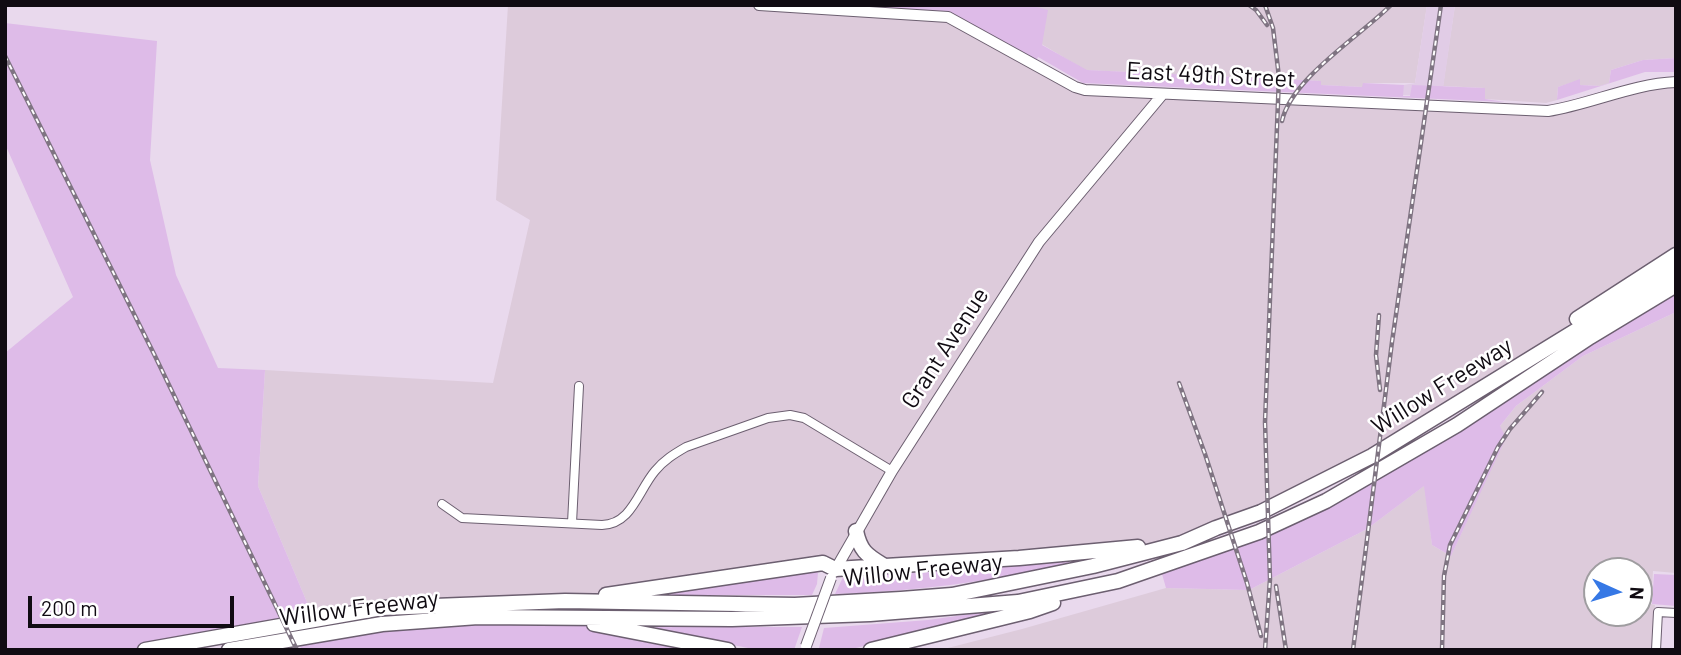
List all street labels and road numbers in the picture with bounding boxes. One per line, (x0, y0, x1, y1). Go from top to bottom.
street label: East 49th Street (1126, 56, 1296, 94)
street label: Grant Avenue (895, 282, 995, 414)
street label: Willow Freeway (1366, 331, 1518, 441)
street label: Willow Freeway (842, 547, 1004, 593)
street label: Willow Freeway (278, 584, 440, 632)

